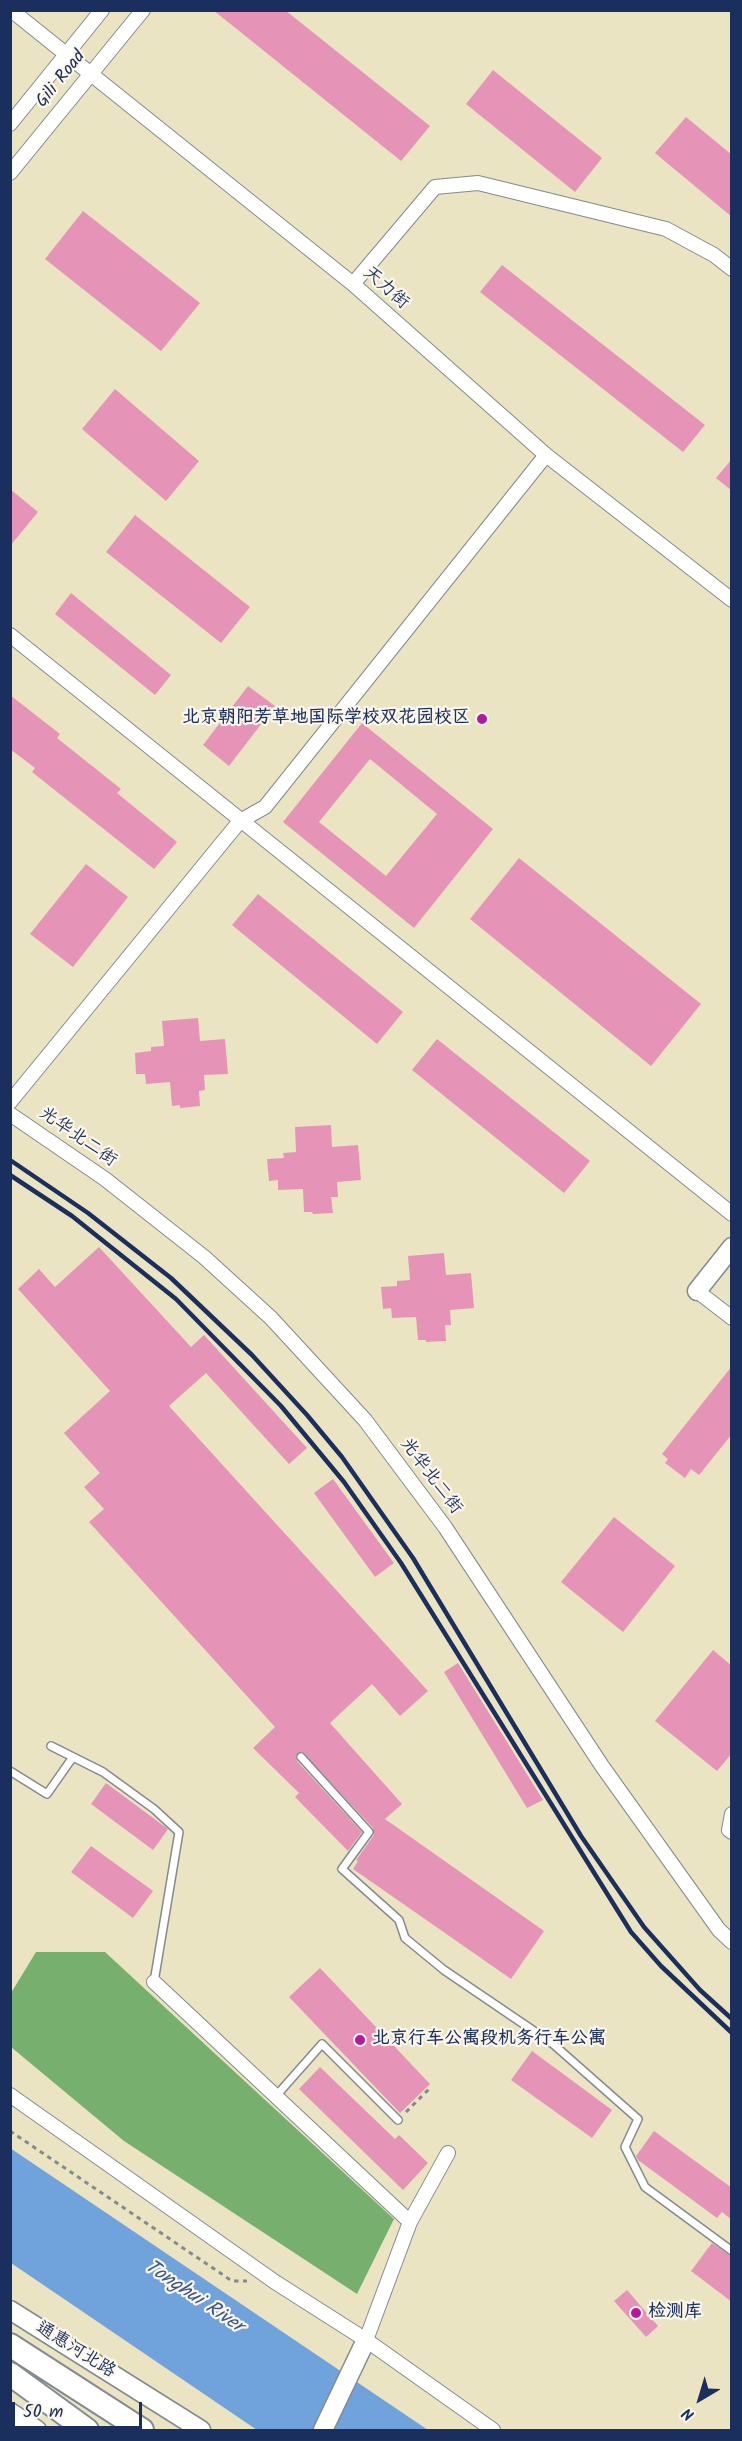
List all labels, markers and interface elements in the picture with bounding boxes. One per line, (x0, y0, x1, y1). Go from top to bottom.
street label: Gili Road (32, 47, 92, 113)
street label: 天力街 (358, 263, 412, 315)
place label: 北京朝阳芳草地国际学校双花园校区 (182, 708, 470, 730)
marker: 北京朝阳芳草地国际学校双花园校区 (475, 712, 489, 726)
street label: 光华北二街 (34, 1103, 120, 1173)
street label: 光华北二街 (394, 1435, 466, 1519)
place label: 北京行车公寓段机务行车公寓 (372, 2029, 606, 2051)
marker: 北京行车公寓段机务行车公寓 (353, 2033, 367, 2047)
water label: Tonghui River (139, 2256, 247, 2340)
place label: 检测库 (648, 2302, 702, 2324)
marker: 检测库 (629, 2306, 643, 2320)
street label: 通惠河北路 (31, 2318, 119, 2384)
north arrow (670, 2369, 730, 2429)
scale bar (15, 2390, 146, 2428)
text: 50 m (23, 2398, 63, 2427)
text: N (677, 2401, 700, 2427)

